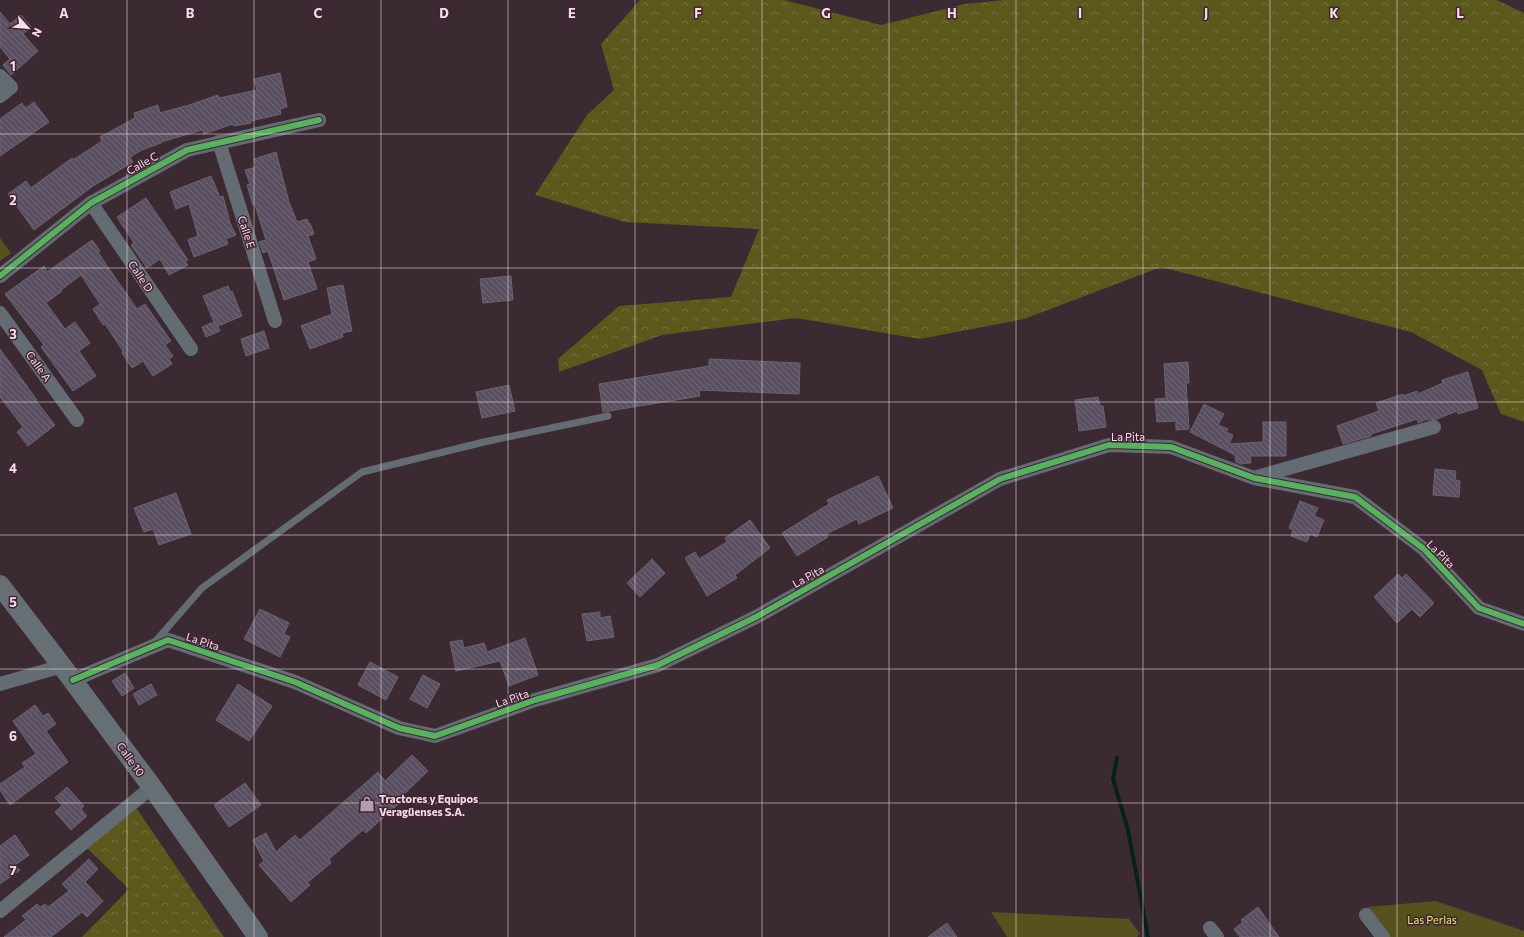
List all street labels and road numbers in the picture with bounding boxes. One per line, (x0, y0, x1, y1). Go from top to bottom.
street label: Calle C (124, 149, 160, 177)
street label: Calle E (236, 214, 258, 250)
street label: Calle D (126, 258, 156, 294)
street label: Calle A (24, 348, 55, 384)
street label: La Pita (1111, 430, 1145, 443)
street label: La Pita (1424, 537, 1458, 571)
street label: La Pita (790, 562, 826, 590)
street label: La Pita (185, 630, 221, 652)
street label: La Pita (494, 686, 530, 710)
street label: Calle 10 (114, 740, 148, 778)

